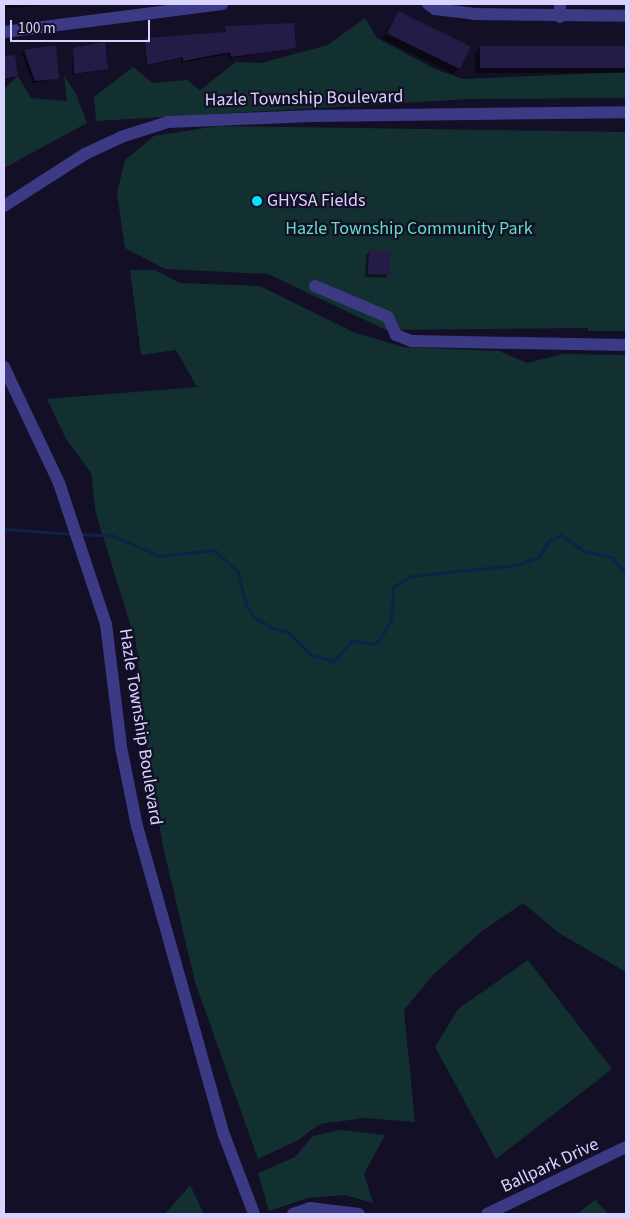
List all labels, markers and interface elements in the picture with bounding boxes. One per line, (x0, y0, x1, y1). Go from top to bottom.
scale bar (12, 10, 152, 42)
text: 100 m (18, 18, 56, 39)
street label: Hazle Township Boulevard (204, 86, 404, 112)
place label: GHYSA Fields (267, 190, 365, 212)
marker: GHYSA Fields (251, 195, 263, 207)
park label: Hazle Township Community Park (285, 218, 533, 240)
street label: Hazle Township Boulevard (114, 627, 166, 827)
street label: Ballpark Drive (498, 1134, 602, 1198)

